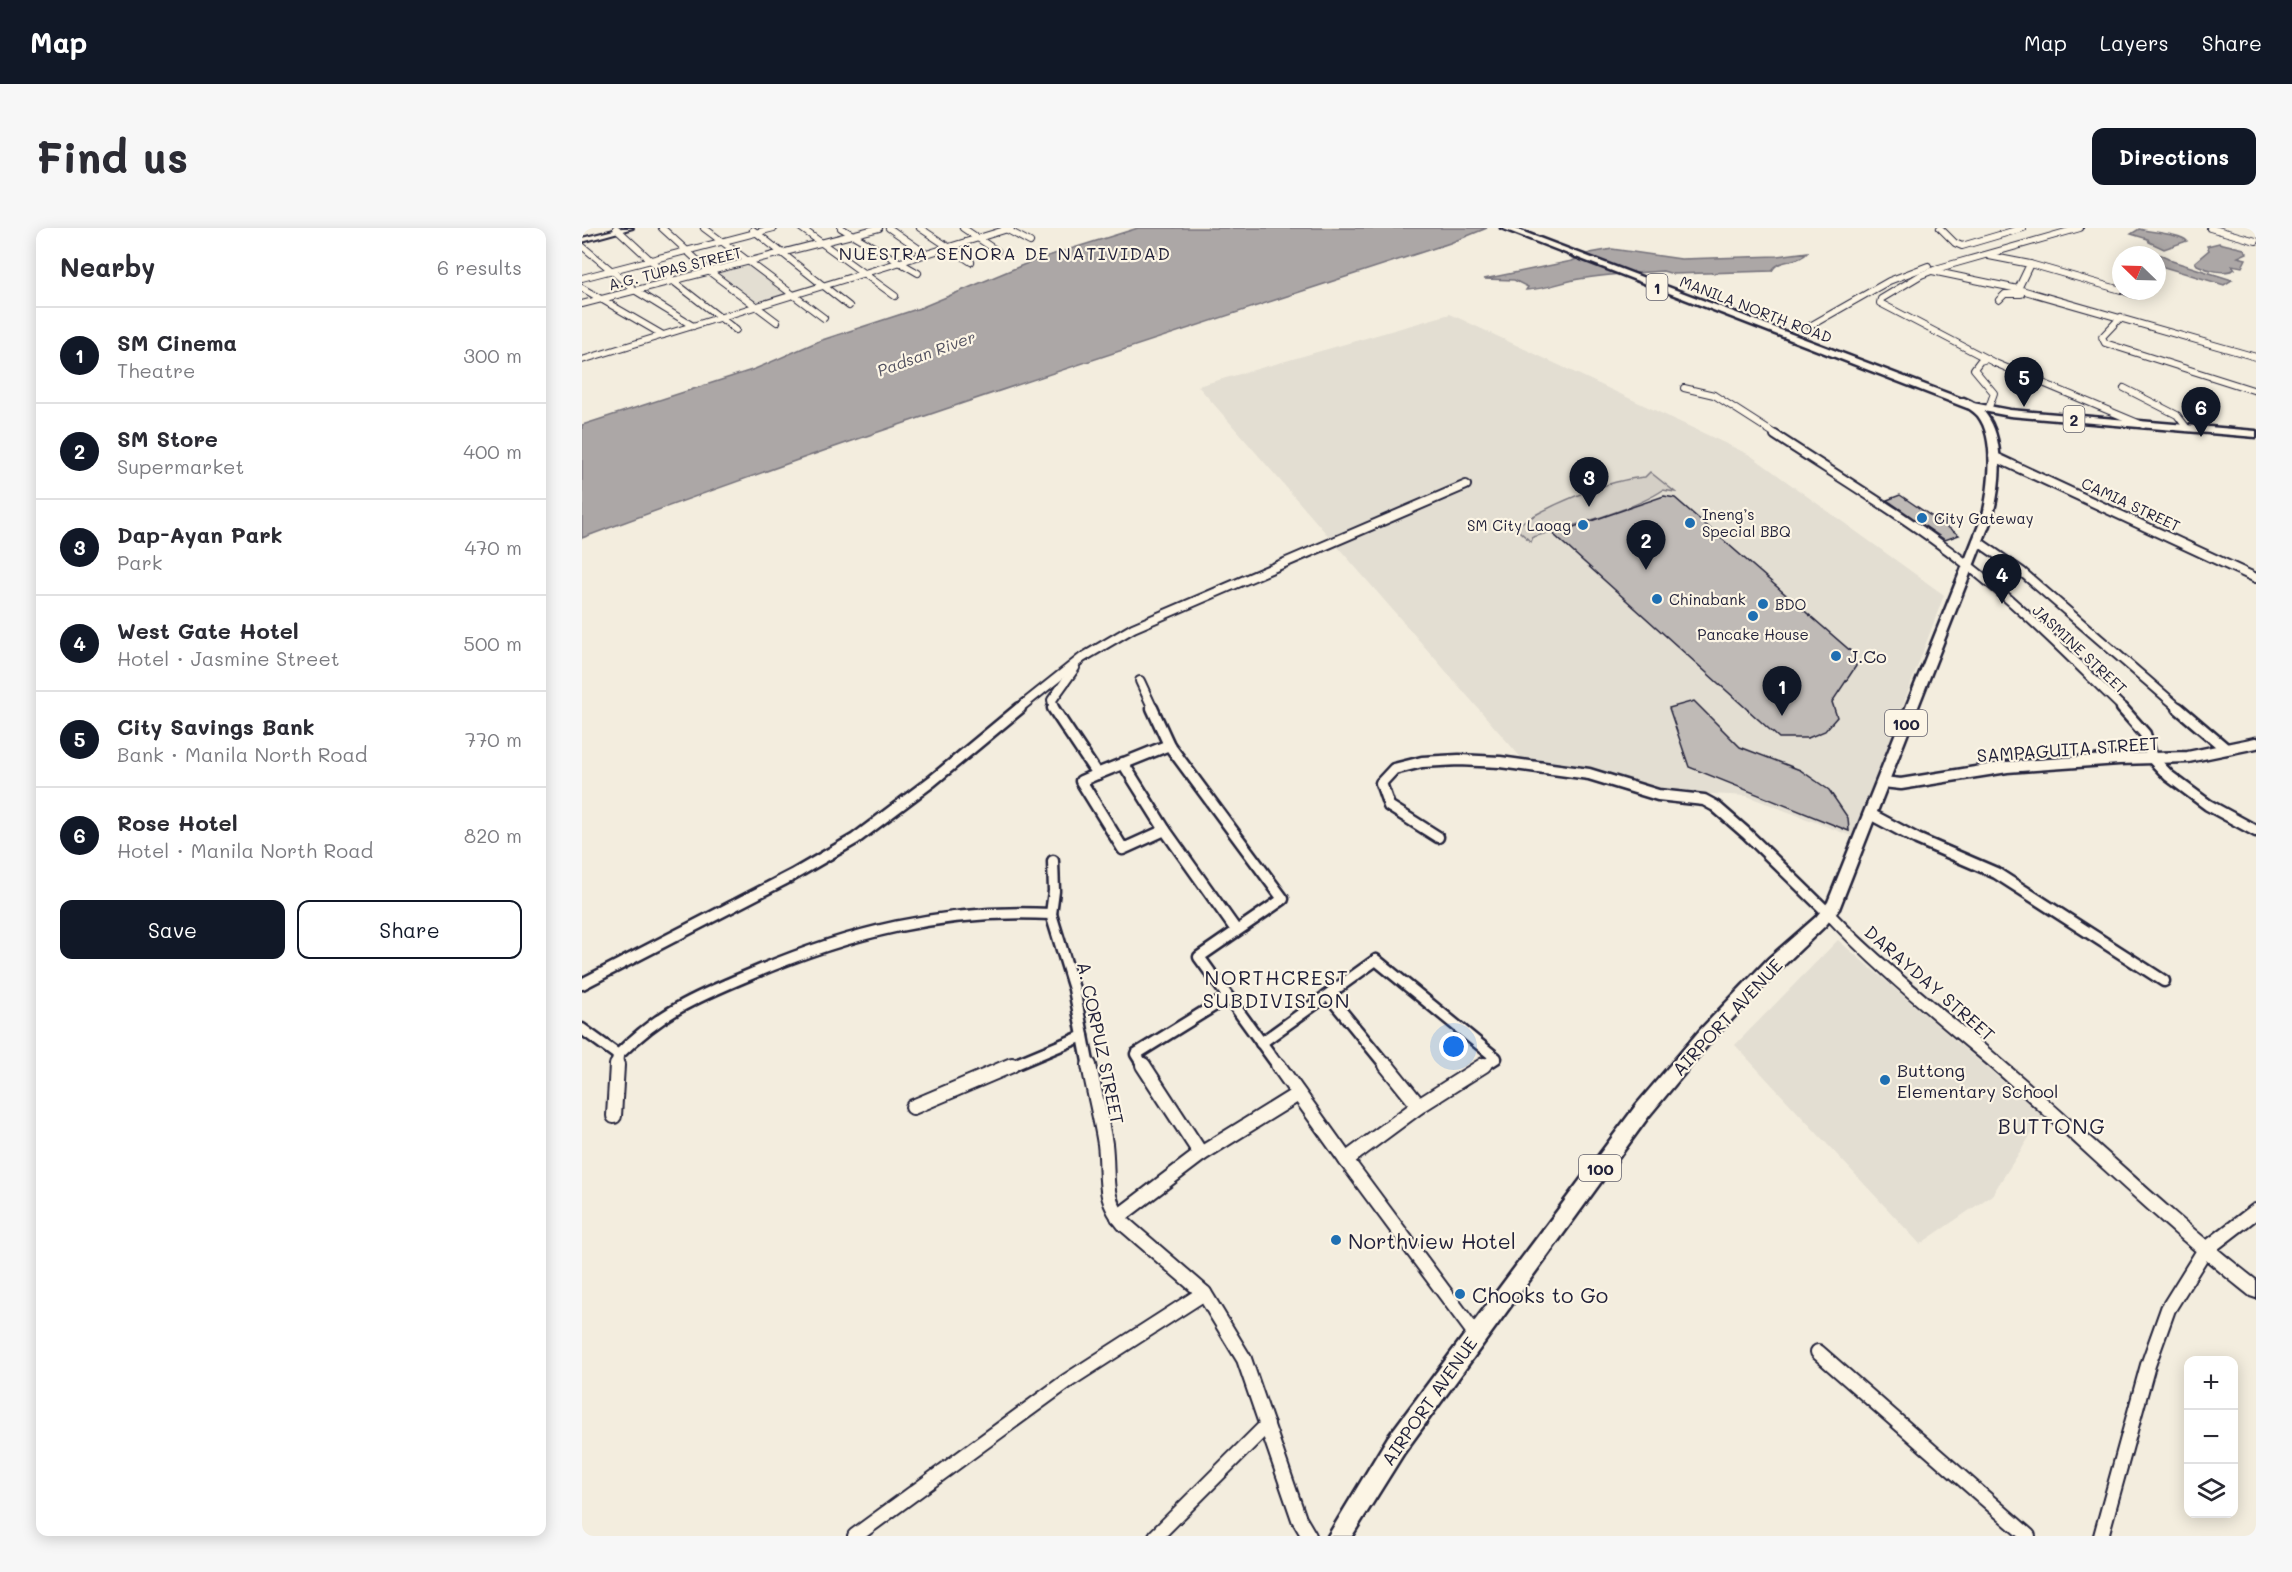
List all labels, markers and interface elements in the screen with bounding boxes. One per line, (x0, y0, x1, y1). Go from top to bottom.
text: Map (30, 24, 87, 60)
text: Map (2024, 29, 2067, 56)
text: Layers (2100, 29, 2169, 56)
text: Share (2202, 29, 2262, 56)
button: Directions (2092, 128, 2256, 185)
text: Find us (36, 129, 188, 184)
district label: NUESTRA SEÑORA DE NATIVIDAD (839, 241, 1171, 265)
street label: A.G. TUPAS STREET (606, 242, 744, 294)
north arrow (2112, 246, 2166, 300)
text: Nearby (60, 250, 155, 284)
text: 6 results (437, 254, 522, 280)
street label: MANILA NORTH ROAD (1677, 271, 1835, 347)
road number: 1 (1646, 274, 1668, 300)
water label: Padsan River (874, 325, 978, 381)
text: SM Cinema (117, 328, 237, 357)
text: 1 (75, 342, 84, 368)
text: 300 m (463, 342, 522, 368)
text: Theatre (117, 357, 195, 383)
pin: 5 (2004, 358, 2044, 407)
pin: 6 (2182, 388, 2220, 437)
road number: 2 (2064, 406, 2084, 432)
text: SM Store (117, 424, 218, 453)
text: 2 (74, 438, 85, 464)
text: 400 m (463, 438, 522, 464)
text: Supermarket (117, 453, 244, 479)
pin: 3 (1570, 458, 1608, 507)
street label: CAMIA STREET (2078, 472, 2184, 536)
place label: Ineng’s Special BBQ (1702, 504, 1791, 541)
place label: City Gateway (1934, 508, 2034, 528)
marker: City Gateway (1915, 511, 1929, 525)
place label: SM City Laoag (1467, 515, 1571, 535)
marker: Ineng’s Special BBQ (1683, 516, 1697, 530)
marker: SM City Laoag (1576, 518, 1590, 532)
text: Dap-Ayan Park (117, 520, 283, 549)
pin: 2 (1626, 520, 1666, 570)
text: 3 (74, 534, 86, 560)
text: 470 m (464, 534, 522, 560)
text: Park (117, 549, 162, 575)
pin: 4 (1982, 554, 2022, 604)
place label: Chinabank (1669, 589, 1746, 609)
marker: Chinabank (1650, 592, 1664, 606)
place label: BDO (1775, 594, 1807, 614)
marker: BDO (1756, 597, 1770, 611)
street label: JASMINE STREET (2029, 600, 2131, 698)
marker: Pancake House (1746, 609, 1760, 623)
text: West Gate Hotel (117, 616, 299, 645)
place label: Pancake House (1697, 624, 1809, 644)
text: 4 (73, 630, 86, 656)
text: 500 m (463, 630, 522, 656)
place label: J.Co (1848, 644, 1887, 668)
text: Hotel · Jasmine Street (117, 645, 340, 671)
marker: J.Co (1829, 649, 1843, 663)
pin: 1 (1762, 666, 1802, 716)
road number: 100 (1885, 710, 1927, 736)
text: City Savings Bank (117, 712, 315, 741)
text: 5 (74, 726, 85, 752)
text: 770 m (465, 726, 522, 752)
street label: SAMPAGUITA STREET (1976, 731, 2160, 767)
text: Bank · Manila North Road (117, 741, 368, 767)
text: Rose Hotel (117, 808, 238, 837)
text: 6 (73, 822, 86, 848)
text: 820 m (464, 822, 522, 848)
text: Hotel · Manila North Road (117, 837, 373, 863)
button: Save (60, 900, 285, 959)
button: Share (297, 900, 522, 959)
street label: DARAYDAY STREET (1860, 920, 2000, 1046)
street label: AIRPORT AVENUE (1666, 953, 1788, 1081)
street label: A. CORPUZ STREET (1072, 960, 1130, 1126)
district label: NORTHCREST SUBDIVISION (1203, 964, 1351, 1013)
your location (1439, 1032, 1468, 1061)
place label: Buttong Elementary School (1897, 1058, 2059, 1103)
marker: Buttong Elementary School (1878, 1073, 1892, 1087)
district label: BUTTONG (1998, 1112, 2106, 1139)
road number: 100 (1579, 1155, 1621, 1181)
place label: Northview Hotel (1348, 1227, 1516, 1254)
marker: Northview Hotel (1329, 1233, 1343, 1247)
place label: Chooks to Go (1472, 1281, 1608, 1308)
marker: Chooks to Go (1453, 1287, 1467, 1301)
street label: AIRPORT AVENUE (1376, 1332, 1482, 1470)
map controls (2184, 1356, 2238, 1518)
button: + (2184, 1356, 2238, 1410)
button: − (2184, 1410, 2238, 1464)
button: layers (2184, 1464, 2238, 1518)

